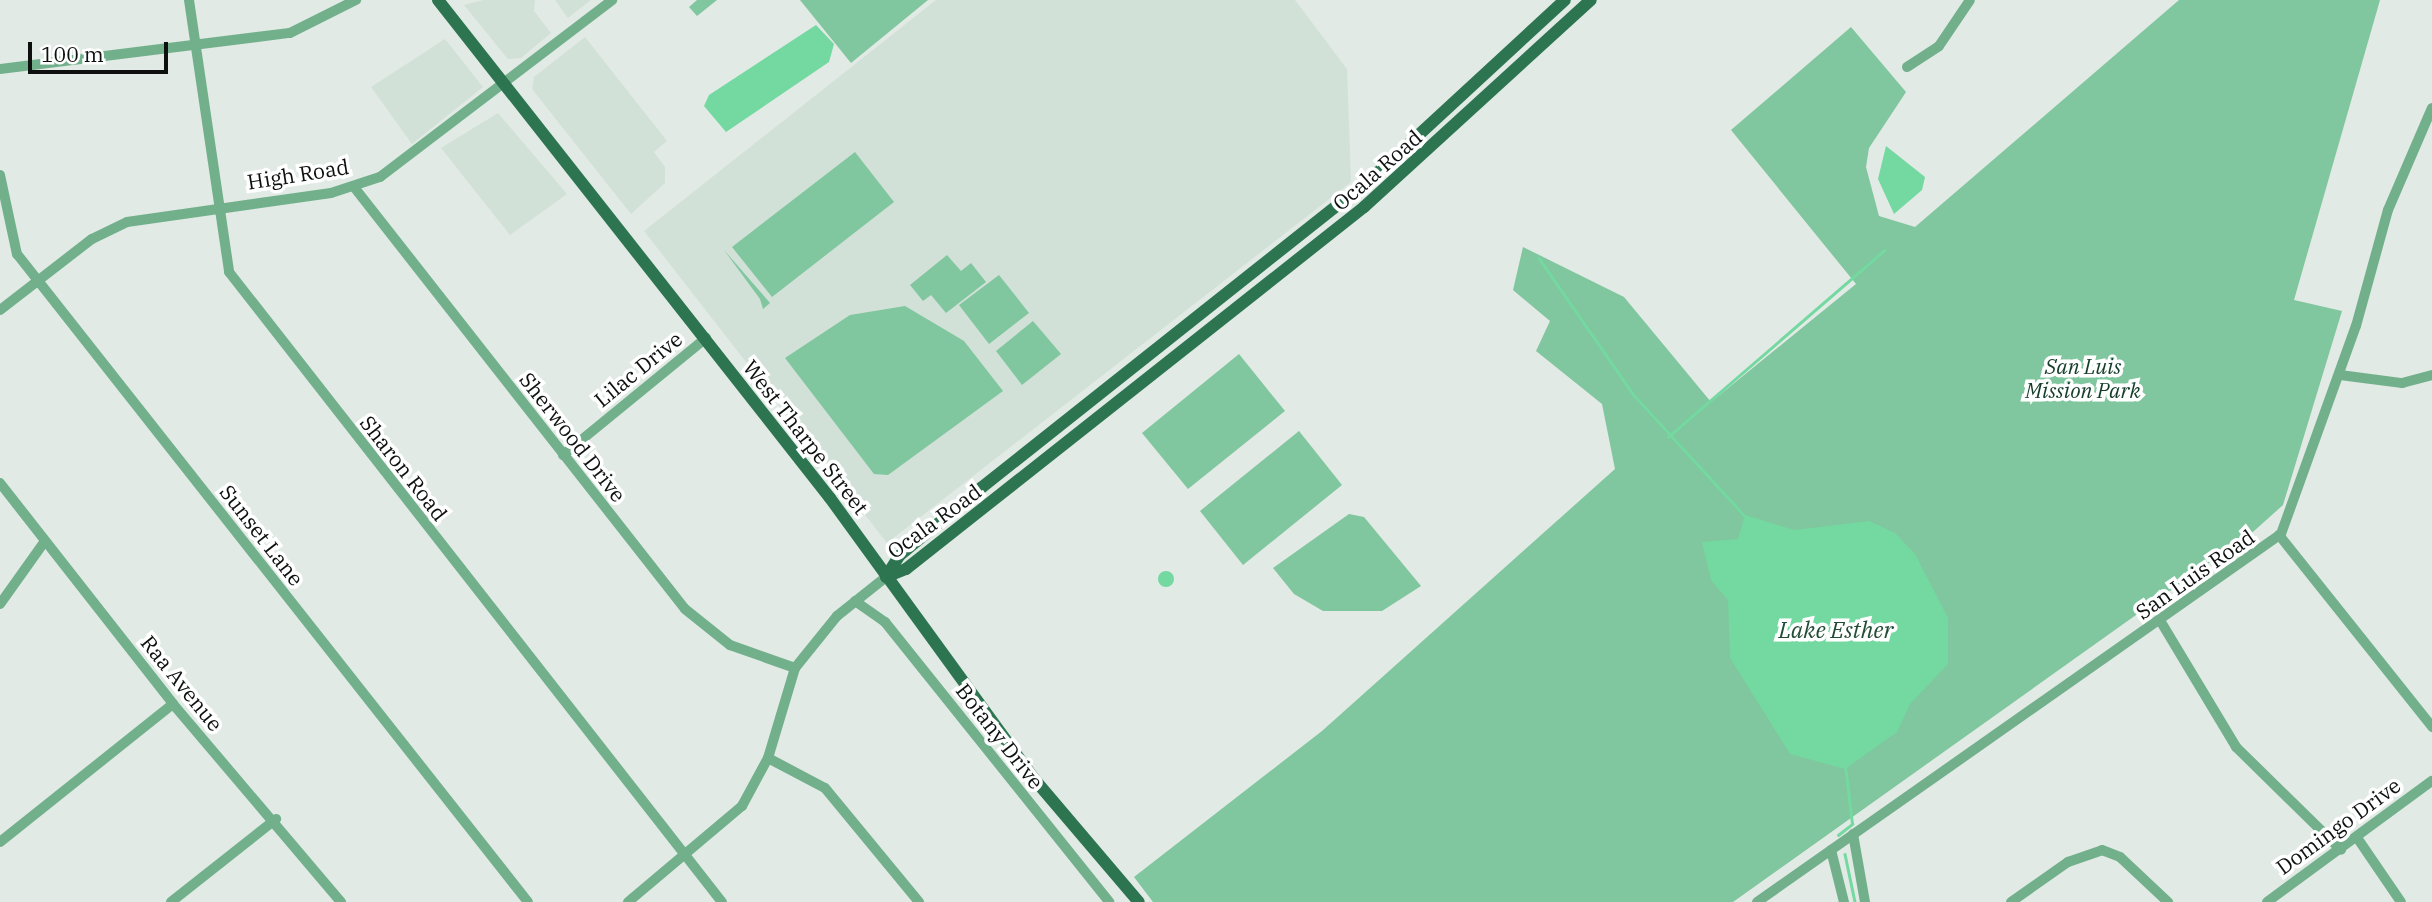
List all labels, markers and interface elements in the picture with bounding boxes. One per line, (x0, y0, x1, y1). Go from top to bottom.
scale bar (32, 28, 172, 72)
text: 100 m (41, 40, 104, 68)
street label: Ocala Road (1327, 124, 1427, 216)
street label: High Road (245, 154, 351, 194)
street label: Lilac Drive (589, 326, 687, 412)
park label: San Luis Mission Park (2025, 353, 2141, 403)
street label: West Tharpe Street (738, 355, 874, 519)
street label: Sherwood Drive (515, 367, 631, 507)
street label: Sharon Road (355, 410, 453, 526)
street label: Ocala Road (882, 478, 986, 564)
street label: Sunset Lane (215, 480, 309, 590)
street label: San Luis Road (2131, 524, 2259, 624)
water label: Lake Esther (1778, 615, 1894, 643)
street label: Raa Avenue (136, 630, 228, 736)
street label: Botany Drive (951, 678, 1049, 794)
street label: Domingo Drive (2271, 772, 2405, 880)

